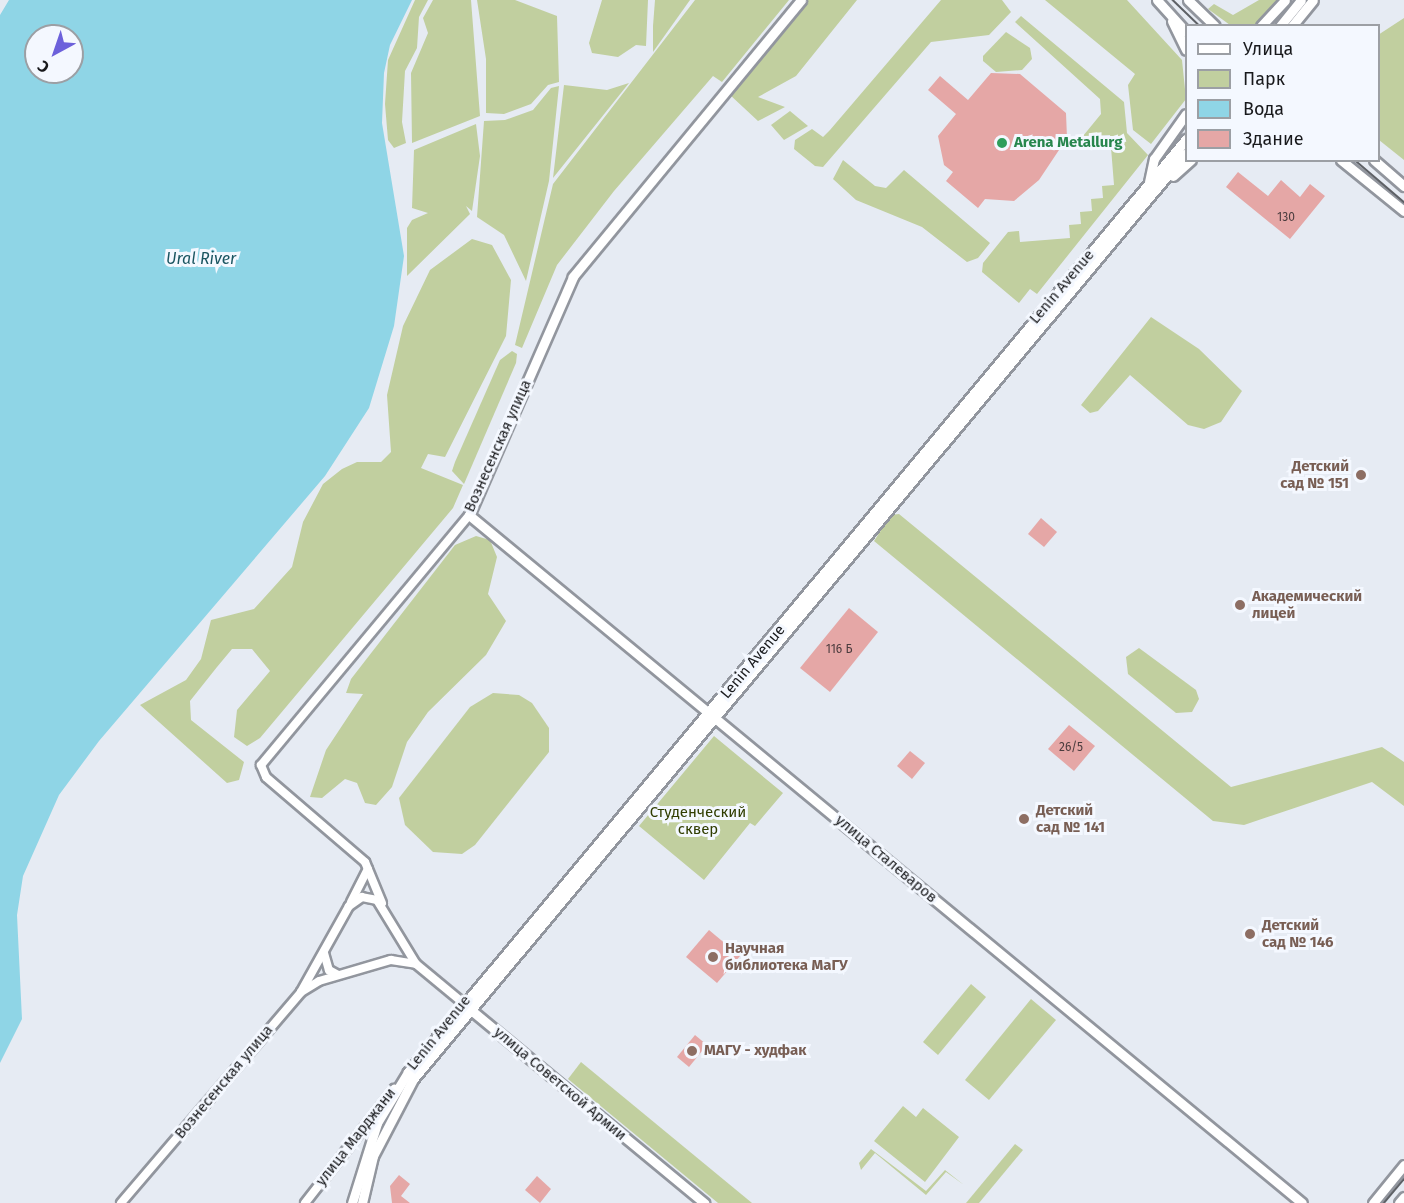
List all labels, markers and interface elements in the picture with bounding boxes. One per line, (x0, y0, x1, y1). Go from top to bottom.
north arrow (24, 24, 84, 84)
legend (1185, 24, 1380, 162)
text: Улица (1243, 38, 1293, 60)
text: С (34, 56, 53, 77)
text: Парк (1243, 68, 1285, 90)
text: Вода (1243, 98, 1284, 120)
text: Здание (1243, 128, 1304, 150)
place label: Arena Metallurg (1014, 134, 1122, 152)
marker: Arena Metallurg (995, 136, 1009, 150)
house number: 130 (1277, 211, 1295, 225)
street label: Lenin Avenue (1026, 246, 1098, 328)
water label: Ural River (166, 249, 236, 269)
street label: Вознесенская улица (461, 377, 535, 515)
place label: Детский сад № 151 (1280, 457, 1349, 492)
marker: Детский сад № 151 (1354, 468, 1368, 482)
place label: Академический лицей (1252, 587, 1362, 622)
marker: Академический лицей (1233, 598, 1247, 612)
street label: Lenin Avenue (717, 621, 789, 703)
house number: 116 Б (826, 643, 852, 657)
house number: 26/5 (1059, 741, 1083, 755)
place label: Детский сад № 141 (1036, 801, 1105, 836)
park label: Студенческий сквер (650, 803, 746, 838)
street label: улица Сталеваров (832, 811, 940, 907)
marker: Детский сад № 141 (1017, 812, 1031, 826)
place label: Детский сад № 146 (1262, 916, 1334, 951)
marker: Детский сад № 146 (1243, 927, 1257, 941)
place label: Научная библиотека МаГУ (725, 939, 848, 974)
marker: Научная библиотека МаГУ (706, 950, 720, 964)
street label: Lenin Avenue (403, 992, 475, 1074)
street label: Вознесенская улица (171, 1021, 277, 1143)
street label: улица Советской Армии (490, 1023, 630, 1145)
place label: МАГУ - худфак (704, 1042, 806, 1060)
marker: МАГУ - худфак (685, 1044, 699, 1058)
street label: улица Марджани (312, 1084, 400, 1190)

